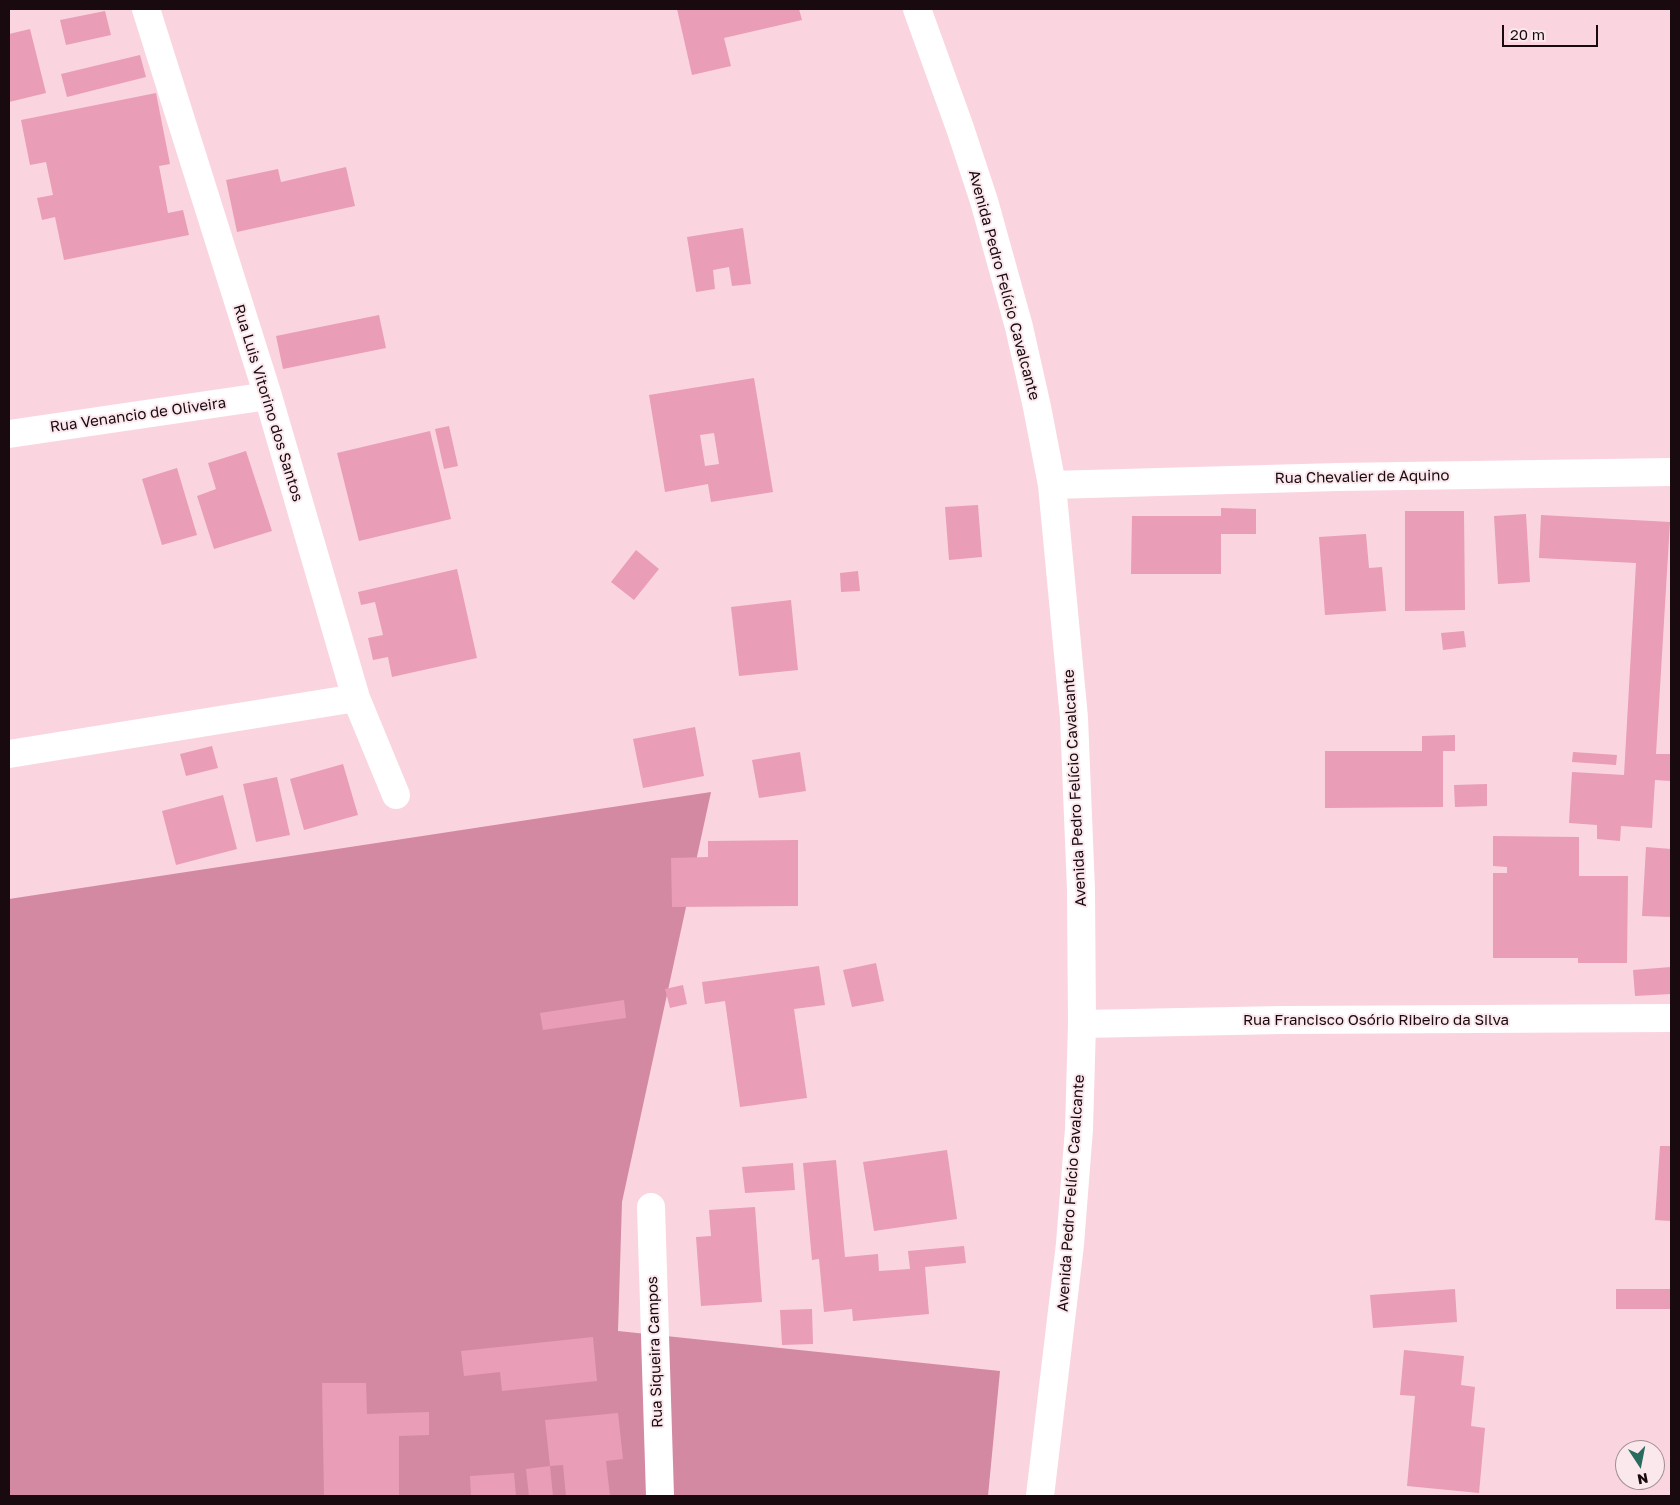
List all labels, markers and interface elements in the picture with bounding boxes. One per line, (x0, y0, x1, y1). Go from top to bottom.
scale bar (1505, 15, 1601, 47)
text: 20 m (1510, 25, 1545, 43)
street label: Avenida Pedro Felício Cavalcante (965, 168, 1043, 402)
street label: Rua Luis Vitorino dos Santos (229, 302, 307, 504)
street label: Rua Venancio de Oliveira (49, 394, 227, 436)
street label: Rua Chevalier de Aquino (1275, 466, 1449, 488)
street label: Avenida Pedro Felício Cavalcante (1060, 669, 1090, 907)
street label: Rua Francisco Osório Ribeiro da Silva (1243, 1011, 1509, 1029)
street label: Avenida Pedro Felício Cavalcante (1054, 1074, 1088, 1312)
street label: Rua Siqueira Campos (643, 1276, 667, 1428)
north arrow (1615, 1440, 1665, 1490)
text: N (1636, 1470, 1650, 1489)

